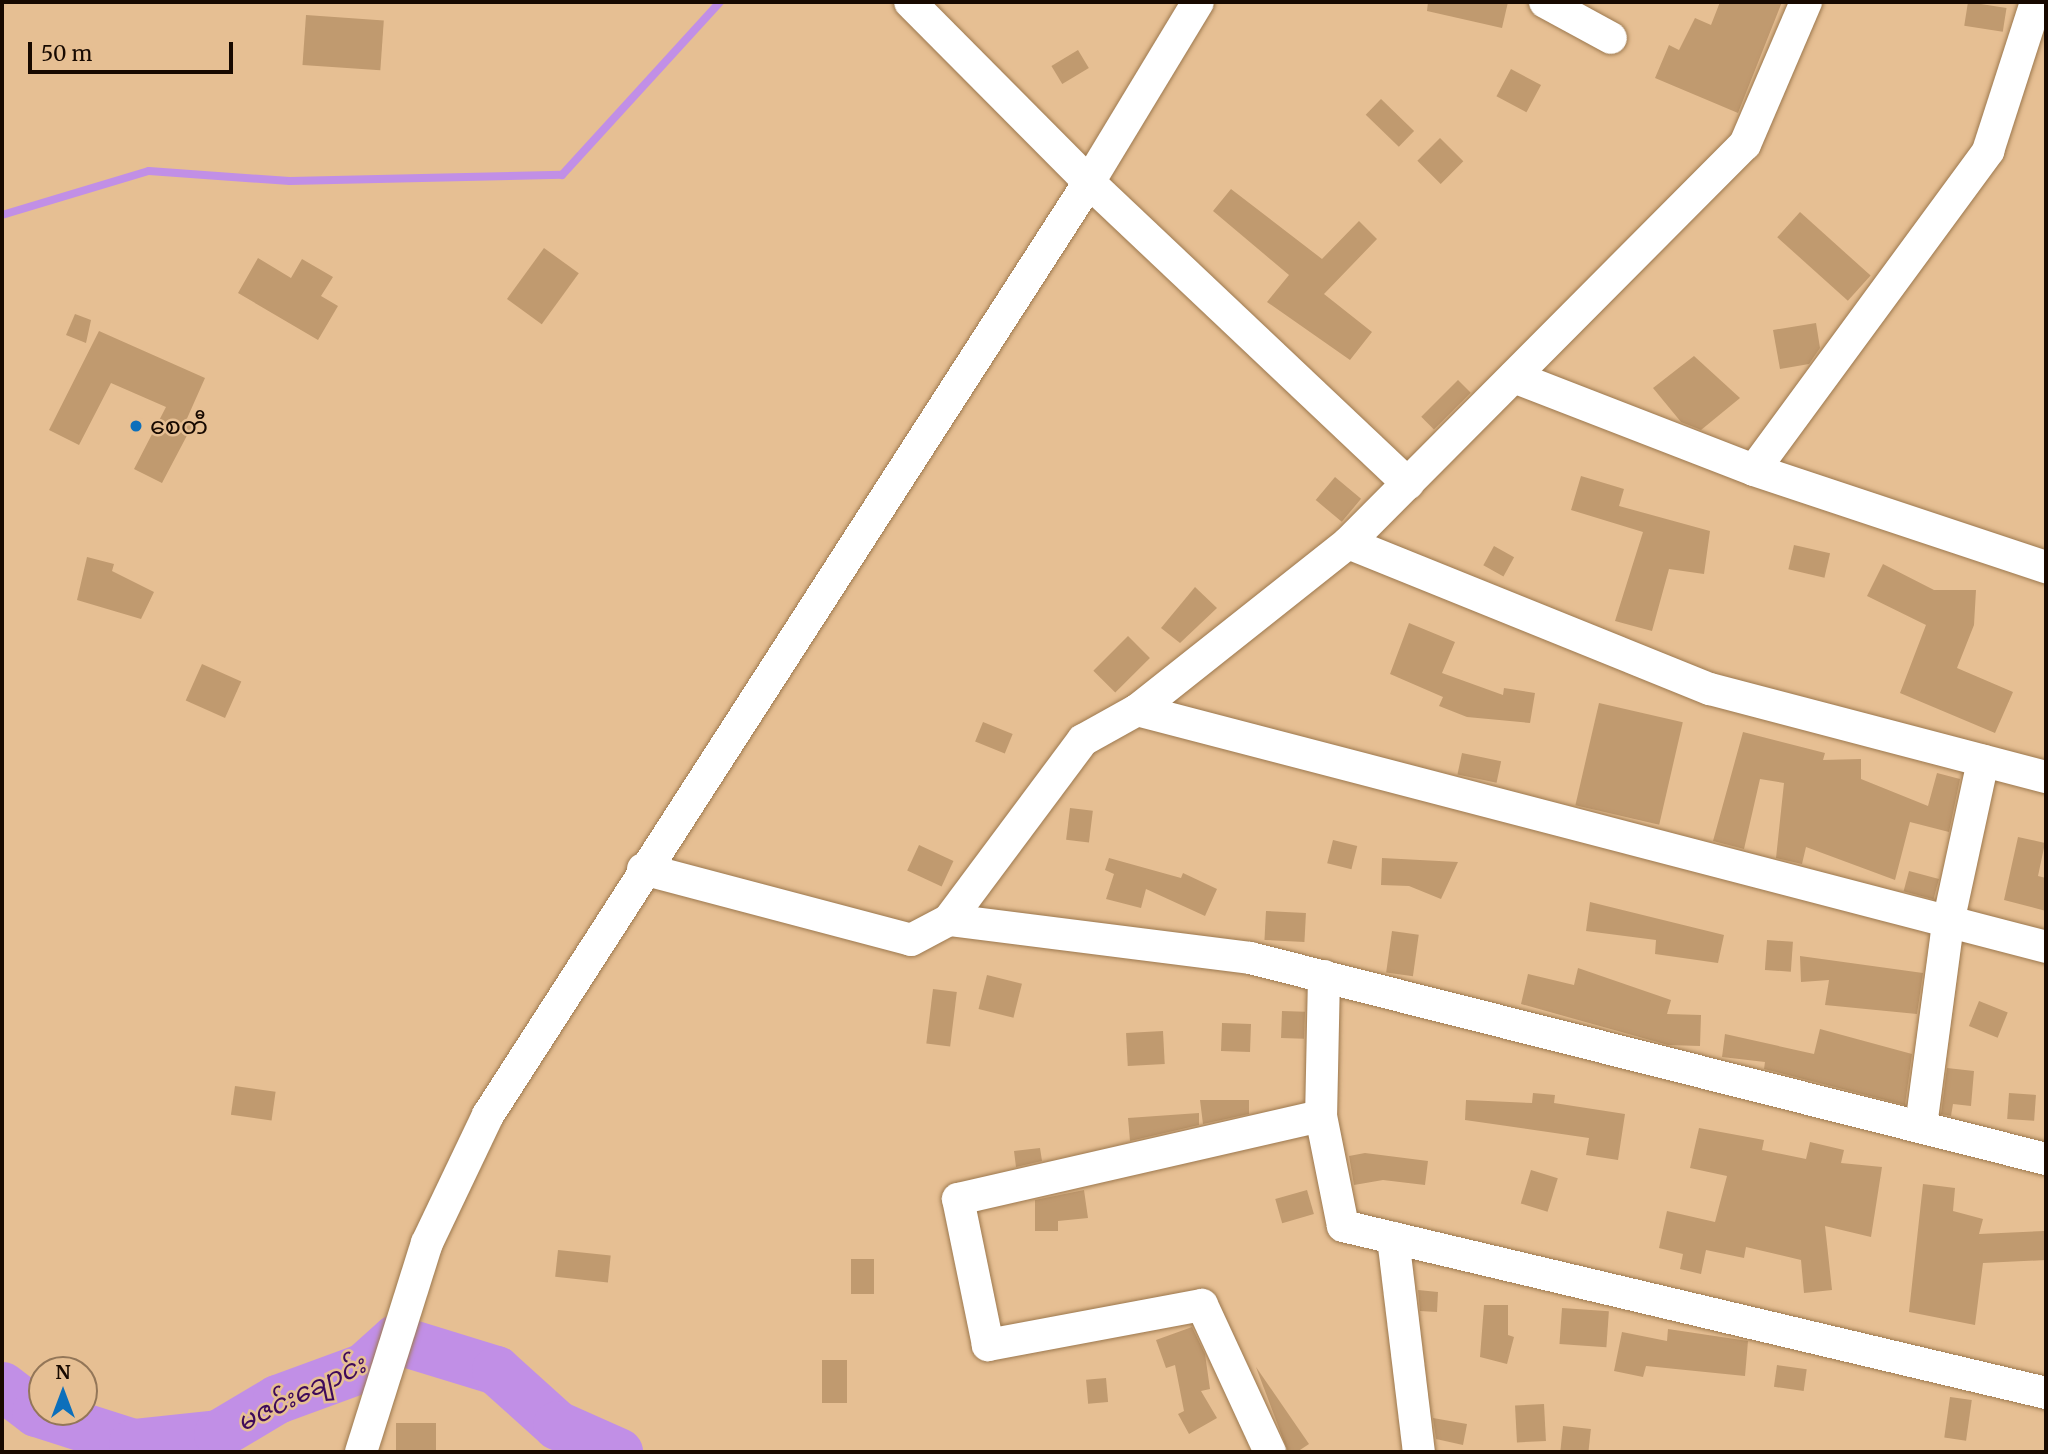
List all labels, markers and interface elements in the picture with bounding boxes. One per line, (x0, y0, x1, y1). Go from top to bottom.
scale bar (32, 28, 236, 72)
text: 50 m (41, 40, 92, 67)
place label: စေတီ (150, 412, 208, 440)
marker: စေတီ (128, 418, 144, 434)
water label: မဇင်းချောင်း (232, 1348, 370, 1438)
north arrow (28, 1356, 98, 1426)
text: N (55, 1360, 71, 1384)

